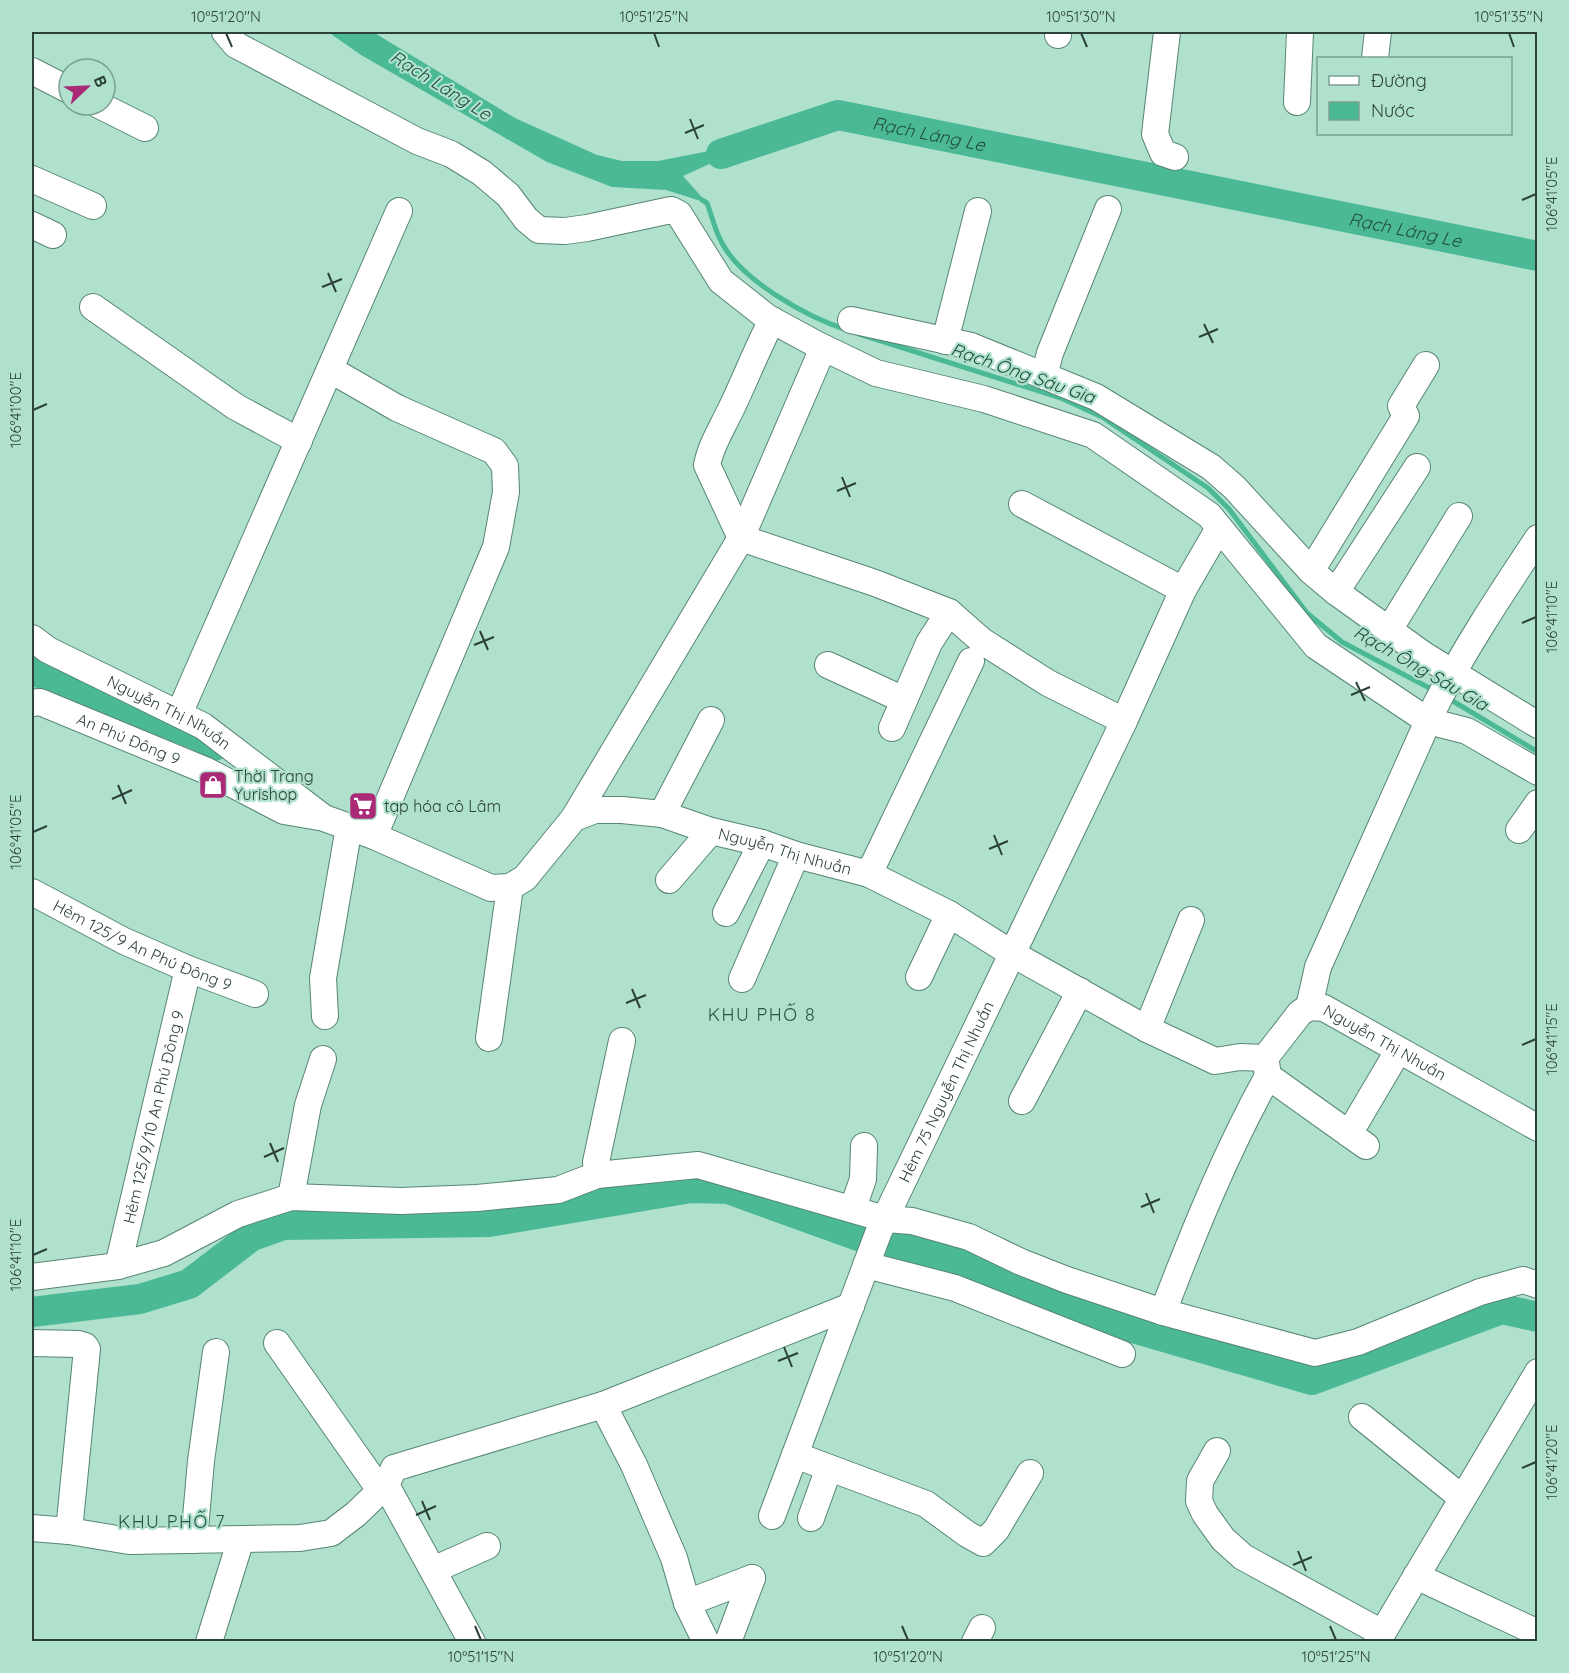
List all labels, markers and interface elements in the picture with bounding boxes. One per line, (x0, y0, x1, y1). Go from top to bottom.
text: 10°51'20"N (191, 7, 261, 26)
text: 10°51'25"N (619, 7, 689, 26)
text: 10°51'30"N (1046, 7, 1116, 26)
text: 10°51'35"N (1475, 7, 1543, 26)
water label: Rạch Láng Le (386, 45, 496, 125)
north arrow (57, 57, 117, 117)
legend (1317, 57, 1512, 135)
text: Đường (1371, 69, 1427, 92)
text: B (90, 72, 112, 90)
text: Nước (1371, 99, 1415, 122)
water label: Rạch Láng Le (871, 111, 988, 156)
text: 106°41'05"E (1542, 156, 1561, 232)
water label: Rạch Láng Le (1347, 207, 1464, 252)
water label: Rạch Ông Sáu Gia (948, 338, 1099, 409)
text: 106°41'00"E (6, 372, 25, 448)
text: 106°41'10"E (1542, 581, 1561, 653)
water label: Rạch Ông Sáu Gia (1350, 620, 1493, 716)
street label: Nguyễn Thị Nhuần (104, 671, 235, 753)
street label: An Phú Đông 9 (74, 708, 183, 769)
place label: Thời Trang Yurishop (234, 766, 314, 804)
shop icon: Thời Trang Yurishop (197, 769, 229, 801)
supermarket icon: tạp hóa cô Lâm (347, 790, 379, 822)
text: 106°41'05"E (6, 794, 25, 870)
place label: tạp hóa cô Lâm (384, 796, 501, 816)
street label: Nguyễn Thị Nhuần (716, 823, 854, 879)
street label: Hẻm 125/9 An Phú Đông 9 (50, 895, 235, 995)
street label: Hẻm 75 Nguyễn Thị Nhuần (894, 998, 998, 1185)
street label: Nguyễn Thị Nhuần (1320, 1000, 1450, 1085)
district label: KHU PHỐ 8 (708, 1003, 816, 1026)
text: 106°41'15"E (1542, 1003, 1561, 1075)
street label: Hẻm 125/9/10 An Phú Đông 9 (118, 1008, 188, 1226)
text: 106°41'10"E (6, 1219, 25, 1291)
text: 106°41'20"E (1542, 1424, 1561, 1500)
district label: KHU PHỐ 7 (118, 1510, 226, 1533)
text: 10°51'15"N (448, 1647, 514, 1666)
text: 10°51'20"N (873, 1647, 943, 1666)
text: 10°51'25"N (1301, 1647, 1371, 1666)

